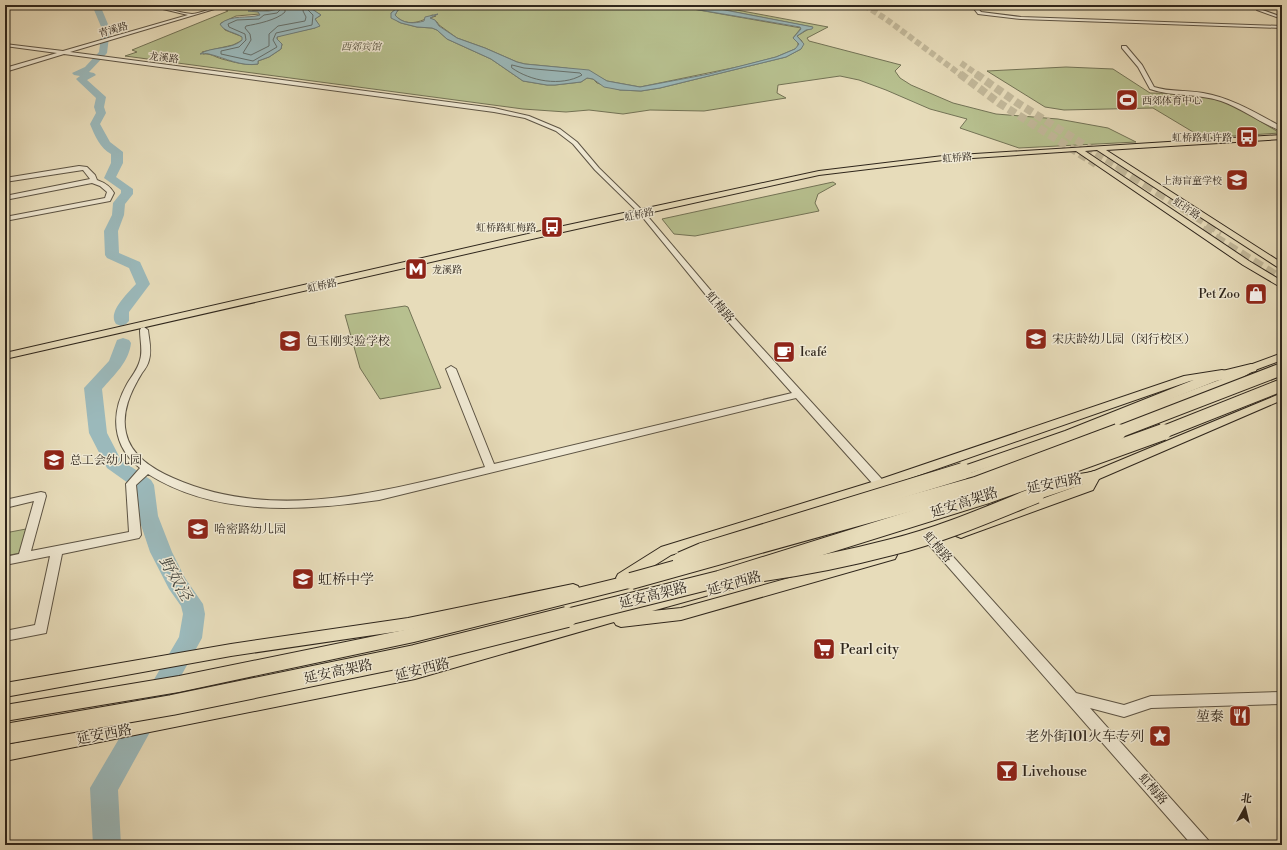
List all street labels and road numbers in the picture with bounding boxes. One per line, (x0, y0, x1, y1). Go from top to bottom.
street label: 青溪路 (97, 20, 129, 40)
street label: 龙溪路 (148, 50, 179, 66)
street label: 虹桥路 (942, 151, 973, 165)
street label: 虹许路 (1171, 195, 1202, 222)
street label: 虹桥路 (623, 206, 655, 224)
street label: 虹桥路 (306, 277, 338, 295)
street label: 虹梅路 (702, 289, 737, 326)
street label: 延安西路 (1025, 470, 1083, 498)
street label: 延安高架路 (928, 484, 1000, 522)
street label: 虹梅路 (920, 529, 955, 566)
street label: 延安西路 (705, 568, 764, 600)
street label: 延安高架路 (617, 579, 689, 613)
street label: 延安西路 (393, 654, 452, 685)
street label: 延安高架路 (302, 656, 374, 688)
street label: 延安西路 (75, 721, 133, 749)
street label: 虹梅路 (1135, 771, 1170, 808)

